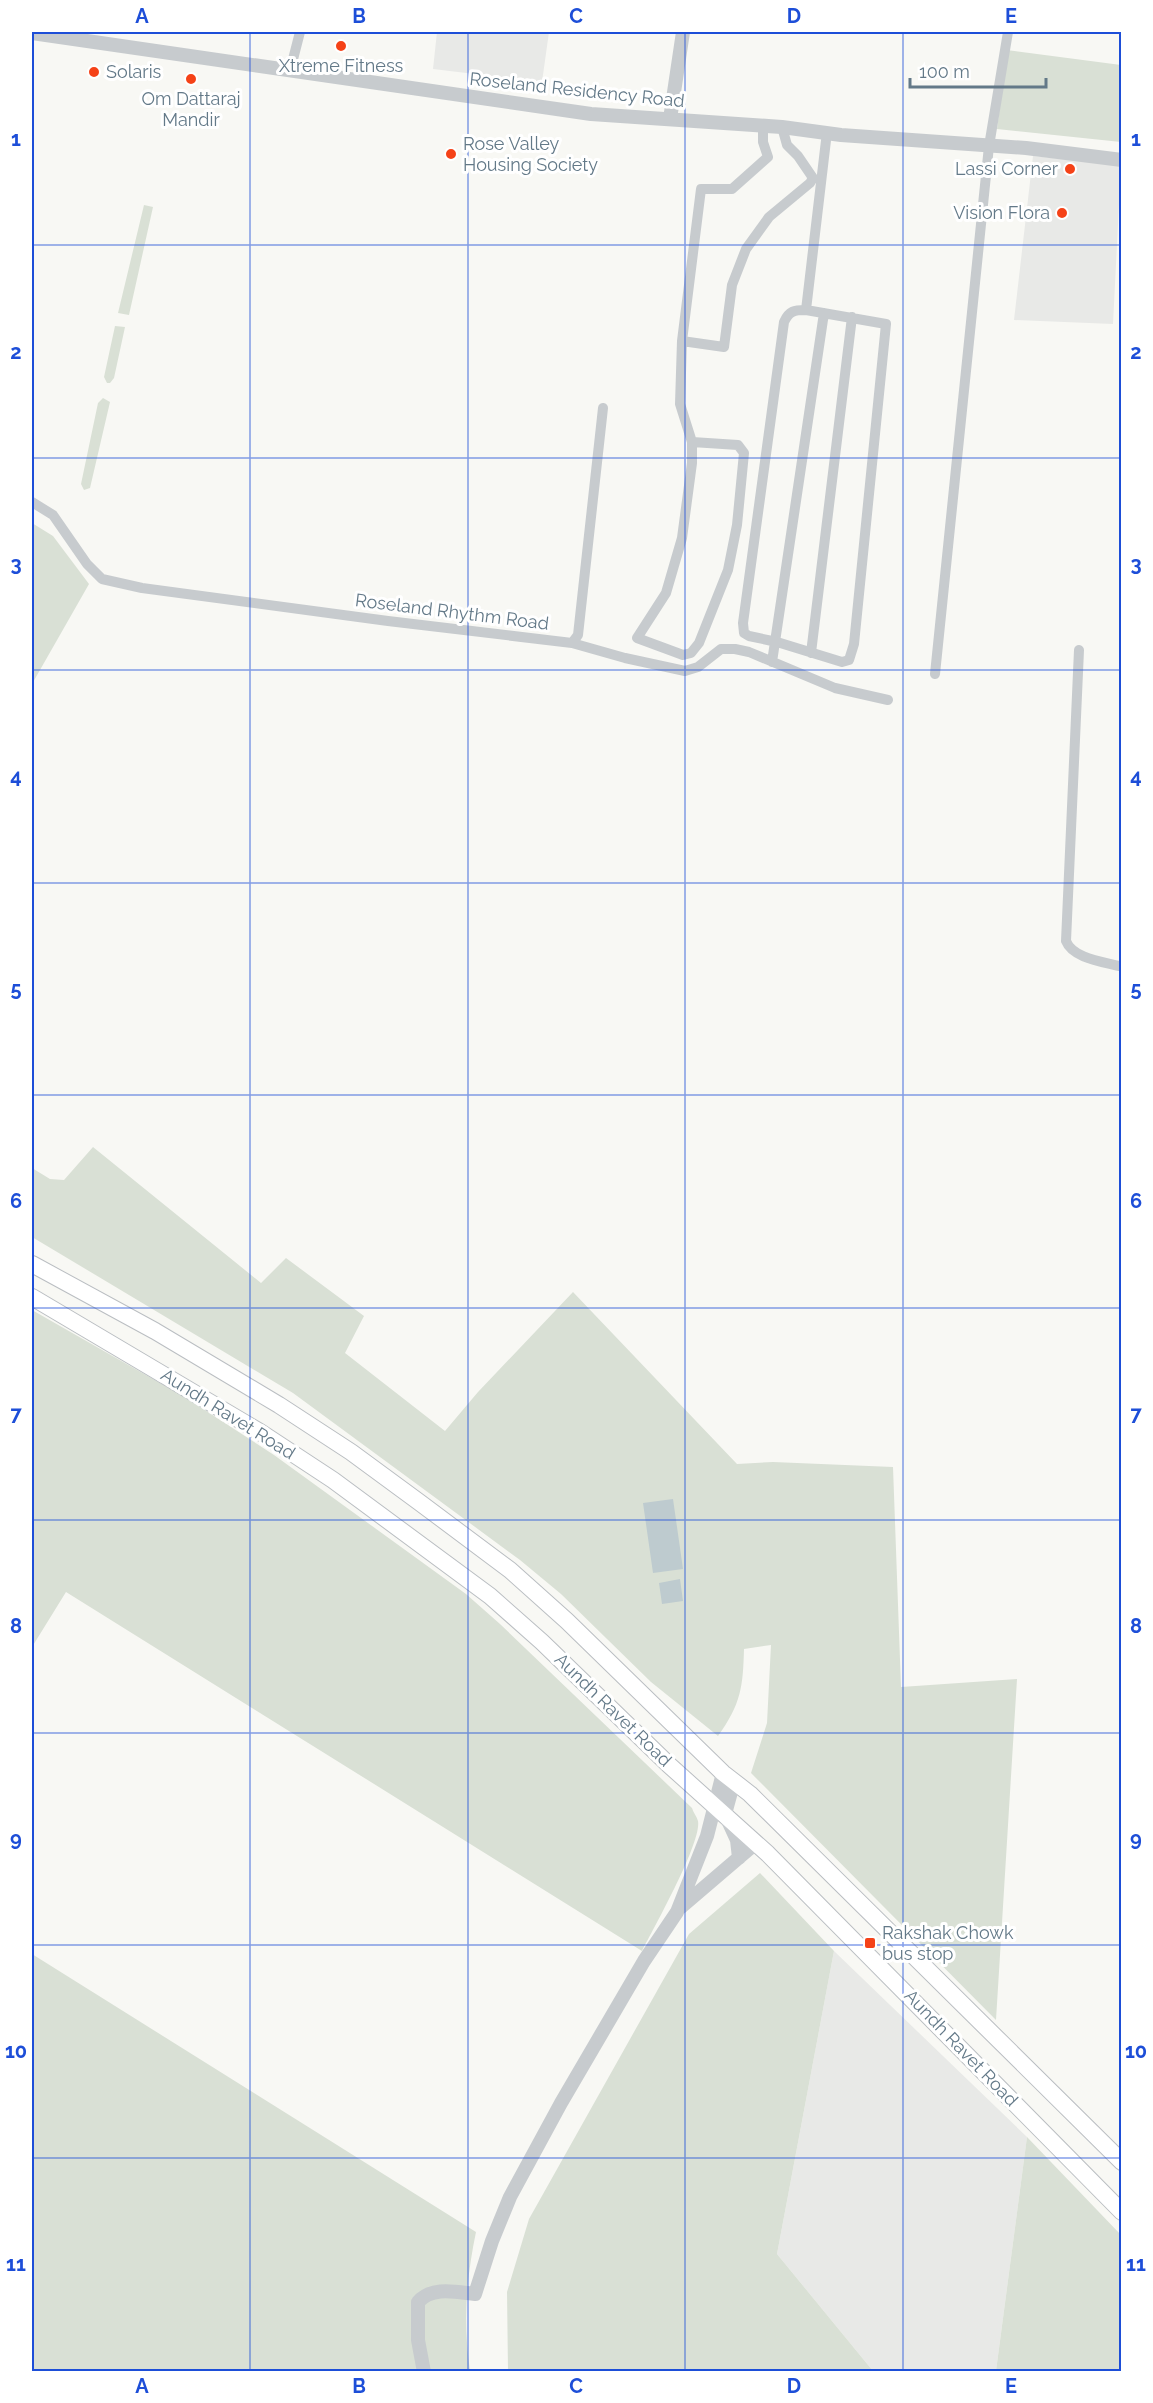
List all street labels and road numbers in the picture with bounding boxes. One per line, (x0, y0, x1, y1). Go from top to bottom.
street label: Roseland Residency Road (469, 68, 686, 111)
street label: Roseland Rhythm Road (354, 589, 550, 634)
street label: Aundh Ravet Road (157, 1364, 299, 1463)
street label: Aundh Ravet Road (551, 1649, 676, 1771)
street label: Aundh Ravet Road (900, 1985, 1022, 2110)

